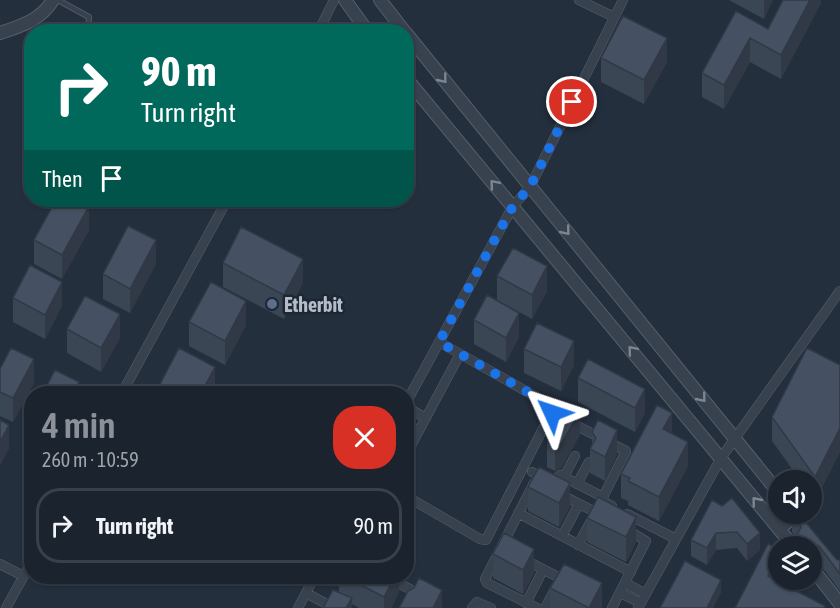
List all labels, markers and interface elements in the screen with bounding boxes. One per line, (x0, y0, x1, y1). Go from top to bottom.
text: 90 m (141, 47, 216, 95)
icon: right (42, 48, 120, 126)
one-way arrow (436, 72, 447, 83)
pin (546, 76, 597, 127)
icon: arrive (555, 85, 588, 118)
text: Turn right (141, 97, 236, 128)
icon: arrive (95, 162, 128, 195)
text: Then (42, 166, 83, 192)
one-way arrow (491, 180, 502, 191)
one-way arrow (558, 224, 569, 235)
place label: Etherbit (284, 293, 343, 316)
marker: Etherbit (265, 297, 279, 311)
one-way arrow (628, 346, 639, 357)
position arrow (520, 381, 584, 445)
one-way arrow (695, 391, 706, 402)
text: 4 min (42, 404, 116, 446)
button: close (333, 406, 396, 469)
text: 260 m · 10:59 (42, 448, 139, 471)
map controls (768, 470, 822, 590)
button: sound (768, 470, 822, 524)
one-way arrow (753, 497, 764, 508)
icon: right (45, 509, 78, 542)
text: Turn right (96, 513, 173, 539)
text: 90 m (353, 513, 393, 539)
button: layers (768, 536, 822, 590)

